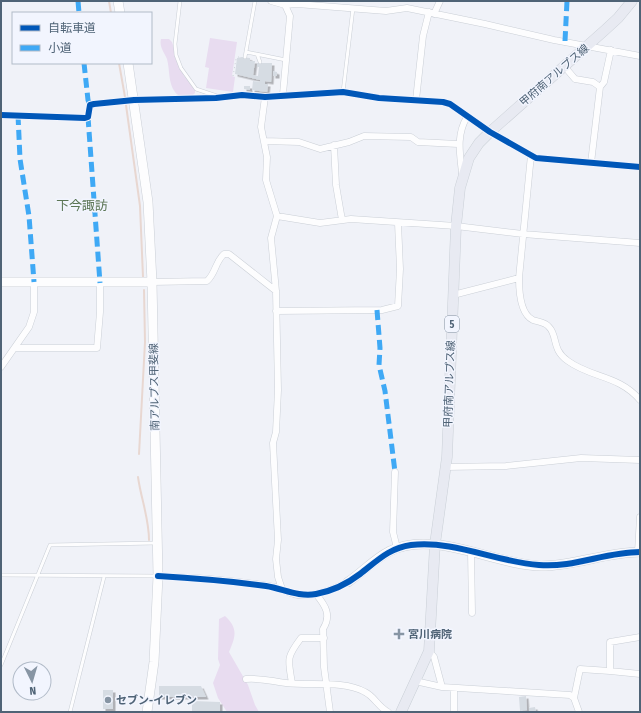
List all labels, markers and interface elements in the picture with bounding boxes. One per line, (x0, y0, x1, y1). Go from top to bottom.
legend (12, 12, 152, 64)
text: 自転車道 (48, 21, 96, 35)
text: 小道 (48, 41, 72, 55)
street label: 甲府南アルプス線 (517, 42, 592, 109)
district label: 下今諏訪 (56, 198, 108, 213)
road number: 5 (445, 316, 459, 332)
street label: 甲府南アルプス線 (441, 340, 458, 428)
street label: 南アルプス甲斐線 (147, 343, 162, 431)
marker: 宮川病院 (393, 628, 405, 640)
place label: 宮川病院 (408, 628, 452, 641)
north arrow (12, 661, 52, 701)
text: N (29, 684, 37, 697)
place label: セブン-イレブン (116, 694, 197, 707)
marker: セブン-イレブン (103, 695, 113, 705)

